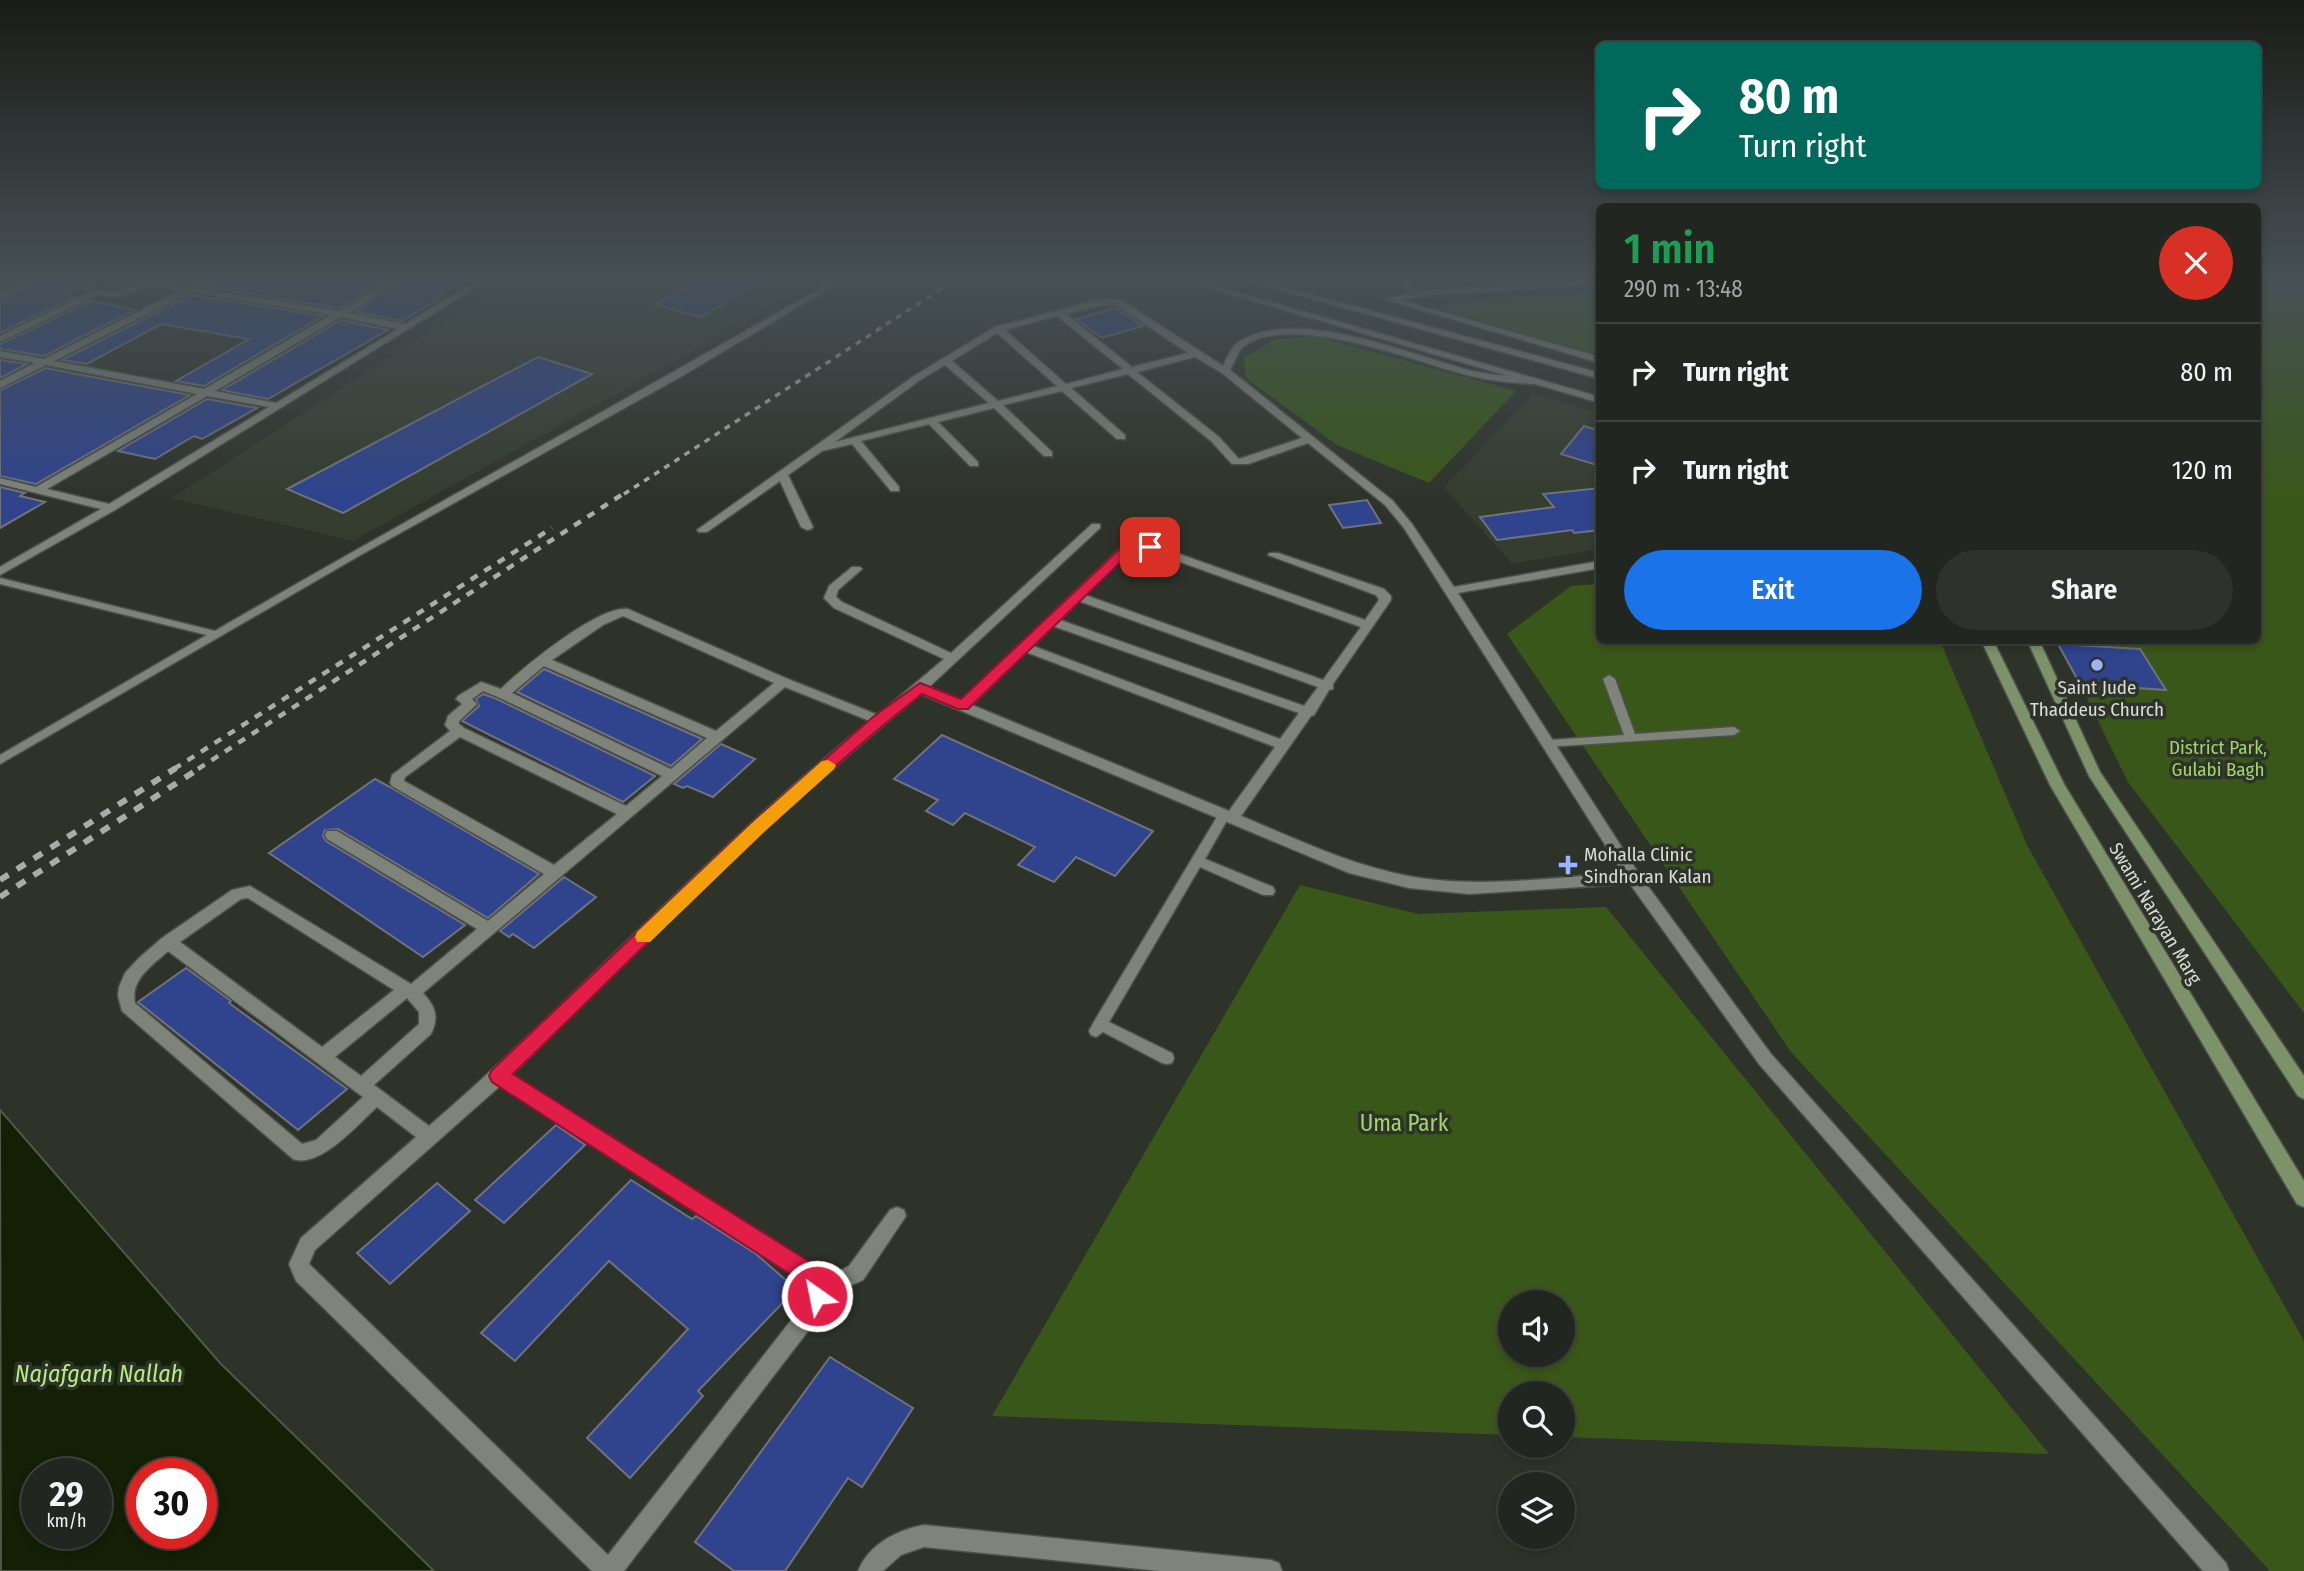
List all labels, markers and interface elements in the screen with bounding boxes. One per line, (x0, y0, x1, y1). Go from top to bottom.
text: 80 m (1739, 67, 1839, 126)
icon: right (1624, 70, 1715, 161)
text: Turn right (1739, 127, 1866, 165)
text: 1 min (1624, 224, 1715, 274)
button: close (2159, 226, 2233, 300)
text: 290 m · 13:48 (1624, 275, 1743, 303)
icon: right (1624, 353, 1662, 391)
text: Turn right (1683, 357, 1789, 388)
text: 80 m (2180, 357, 2233, 388)
icon: right (1624, 451, 1662, 489)
text: Turn right (1683, 455, 1789, 486)
text: 120 m (2172, 455, 2233, 486)
pin (1120, 517, 1180, 577)
icon: arrive (1131, 528, 1169, 566)
button: Exit (1624, 550, 1922, 630)
button: Share (1936, 550, 2233, 630)
marker: Saint Jude Thaddeus Church (2089, 657, 2105, 673)
place label: Saint Jude Thaddeus Church (2030, 676, 2164, 721)
park label: District Park, Gulabi Bagh (2169, 736, 2267, 781)
street label: Swami Narayan Marg (2104, 838, 2207, 988)
place label: Mohalla Clinic Sindhoran Kalan (1584, 843, 1712, 888)
marker: Mohalla Clinic Sindhoran Kalan (1558, 855, 1578, 875)
park label: Uma Park (1360, 1109, 1449, 1137)
position arrow (780, 1259, 854, 1333)
map controls (1498, 1290, 1575, 1549)
button: sound (1498, 1290, 1575, 1367)
water label: Najafgarh Nallah (15, 1360, 183, 1388)
button: search (1498, 1381, 1575, 1458)
speed limit sign: 30 (126, 1458, 217, 1549)
button: layers (1498, 1472, 1575, 1549)
text: 29 (49, 1473, 84, 1515)
text: km/h (46, 1510, 87, 1532)

